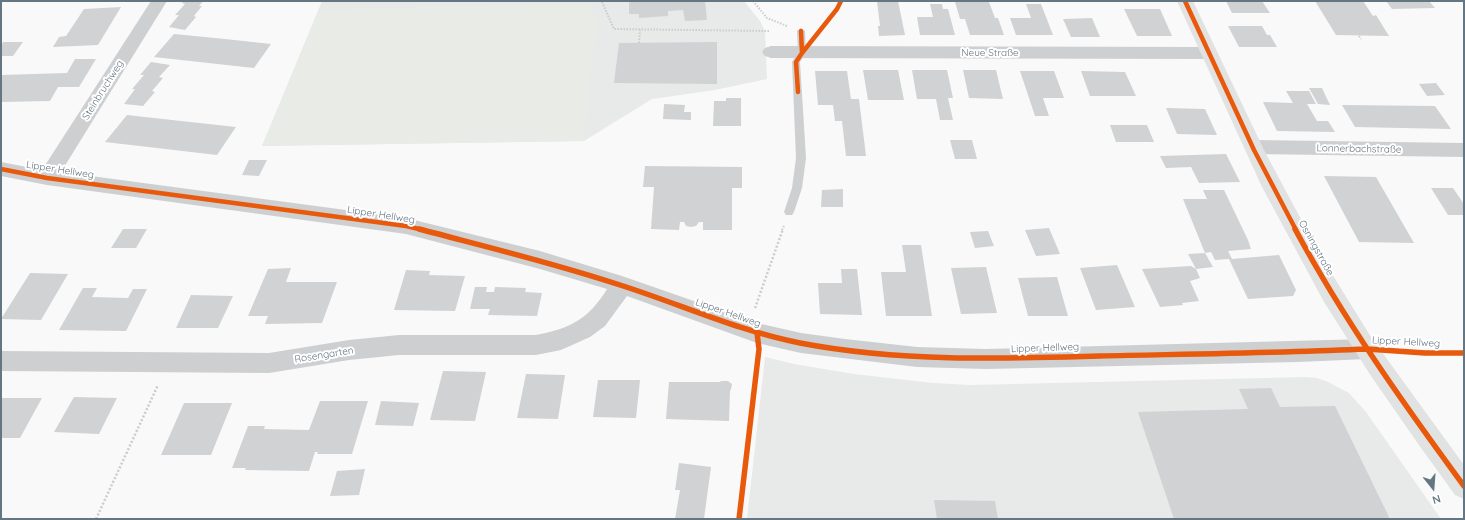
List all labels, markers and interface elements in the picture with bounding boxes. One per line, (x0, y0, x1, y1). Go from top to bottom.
street label: Neue Straße (961, 47, 1019, 59)
street label: Steinbruchweg (80, 58, 126, 122)
street label: Lonnerbachstraße (1316, 142, 1402, 156)
street label: Lipper Hellweg (25, 159, 95, 181)
street label: Lipper Hellweg (346, 204, 416, 226)
street label: Osningstraße (1296, 218, 1336, 278)
street label: Lipper Hellweg (694, 296, 762, 330)
street label: Lipper Hellweg (1371, 334, 1441, 350)
street label: Lipper Hellweg (1011, 341, 1079, 355)
street label: Rosengarten (294, 344, 354, 366)
north arrow (1413, 468, 1453, 508)
text: N (1431, 492, 1442, 507)

